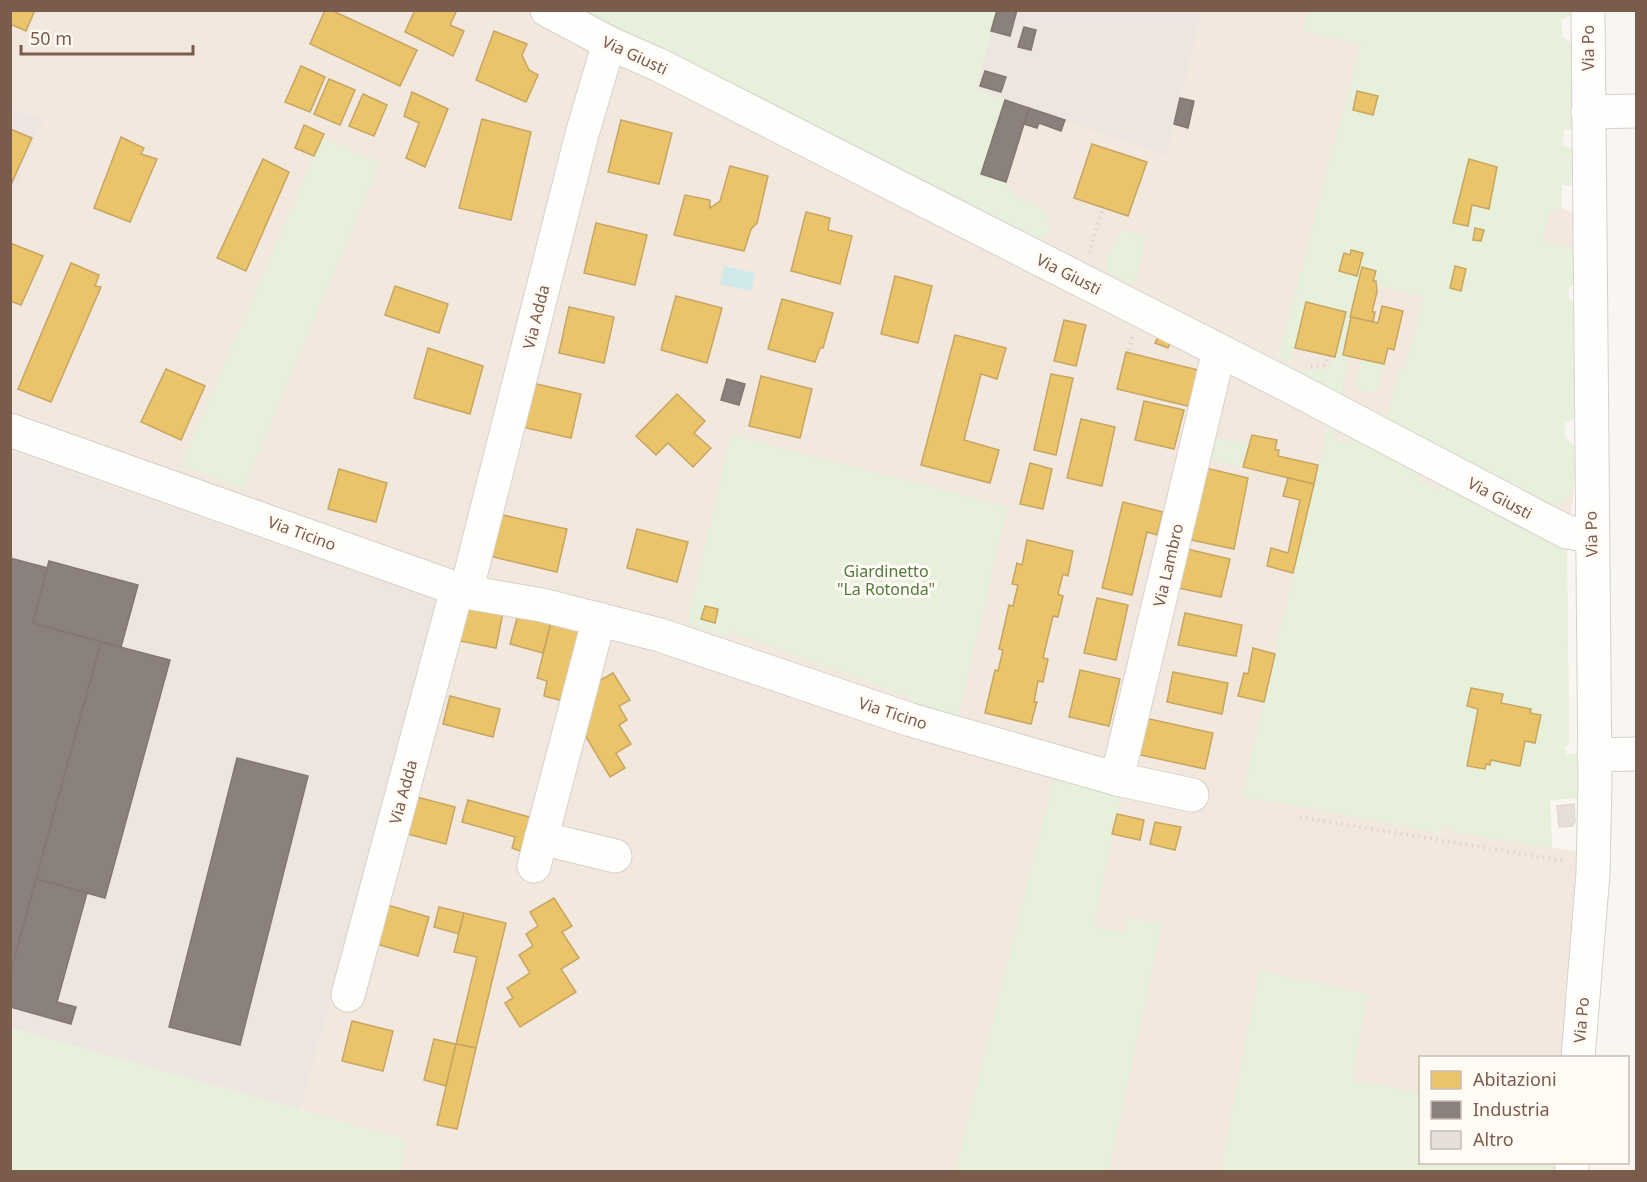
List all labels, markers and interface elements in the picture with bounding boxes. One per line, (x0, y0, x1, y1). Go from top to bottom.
scale bar (21, 18, 194, 56)
street label: Via Po (1577, 25, 1599, 71)
text: 50 m (30, 26, 72, 50)
street label: Via Giusti (599, 30, 671, 80)
street label: Via Giusti (1033, 248, 1105, 300)
street label: Via Adda (517, 282, 555, 352)
street label: Via Giusti (1464, 472, 1536, 524)
street label: Via Ticino (265, 510, 339, 556)
street label: Via Po (1580, 511, 1602, 557)
street label: Via Lambro (1148, 521, 1188, 609)
park label: Giardinetto "La Rotonda" (837, 560, 935, 600)
street label: Via Ticino (856, 692, 930, 734)
street label: Via Adda (384, 757, 422, 827)
street label: Via Po (1568, 996, 1594, 1044)
legend (1419, 1056, 1629, 1164)
text: Abitazioni (1473, 1067, 1557, 1091)
text: Industria (1473, 1097, 1550, 1121)
text: Altro (1473, 1127, 1514, 1151)

